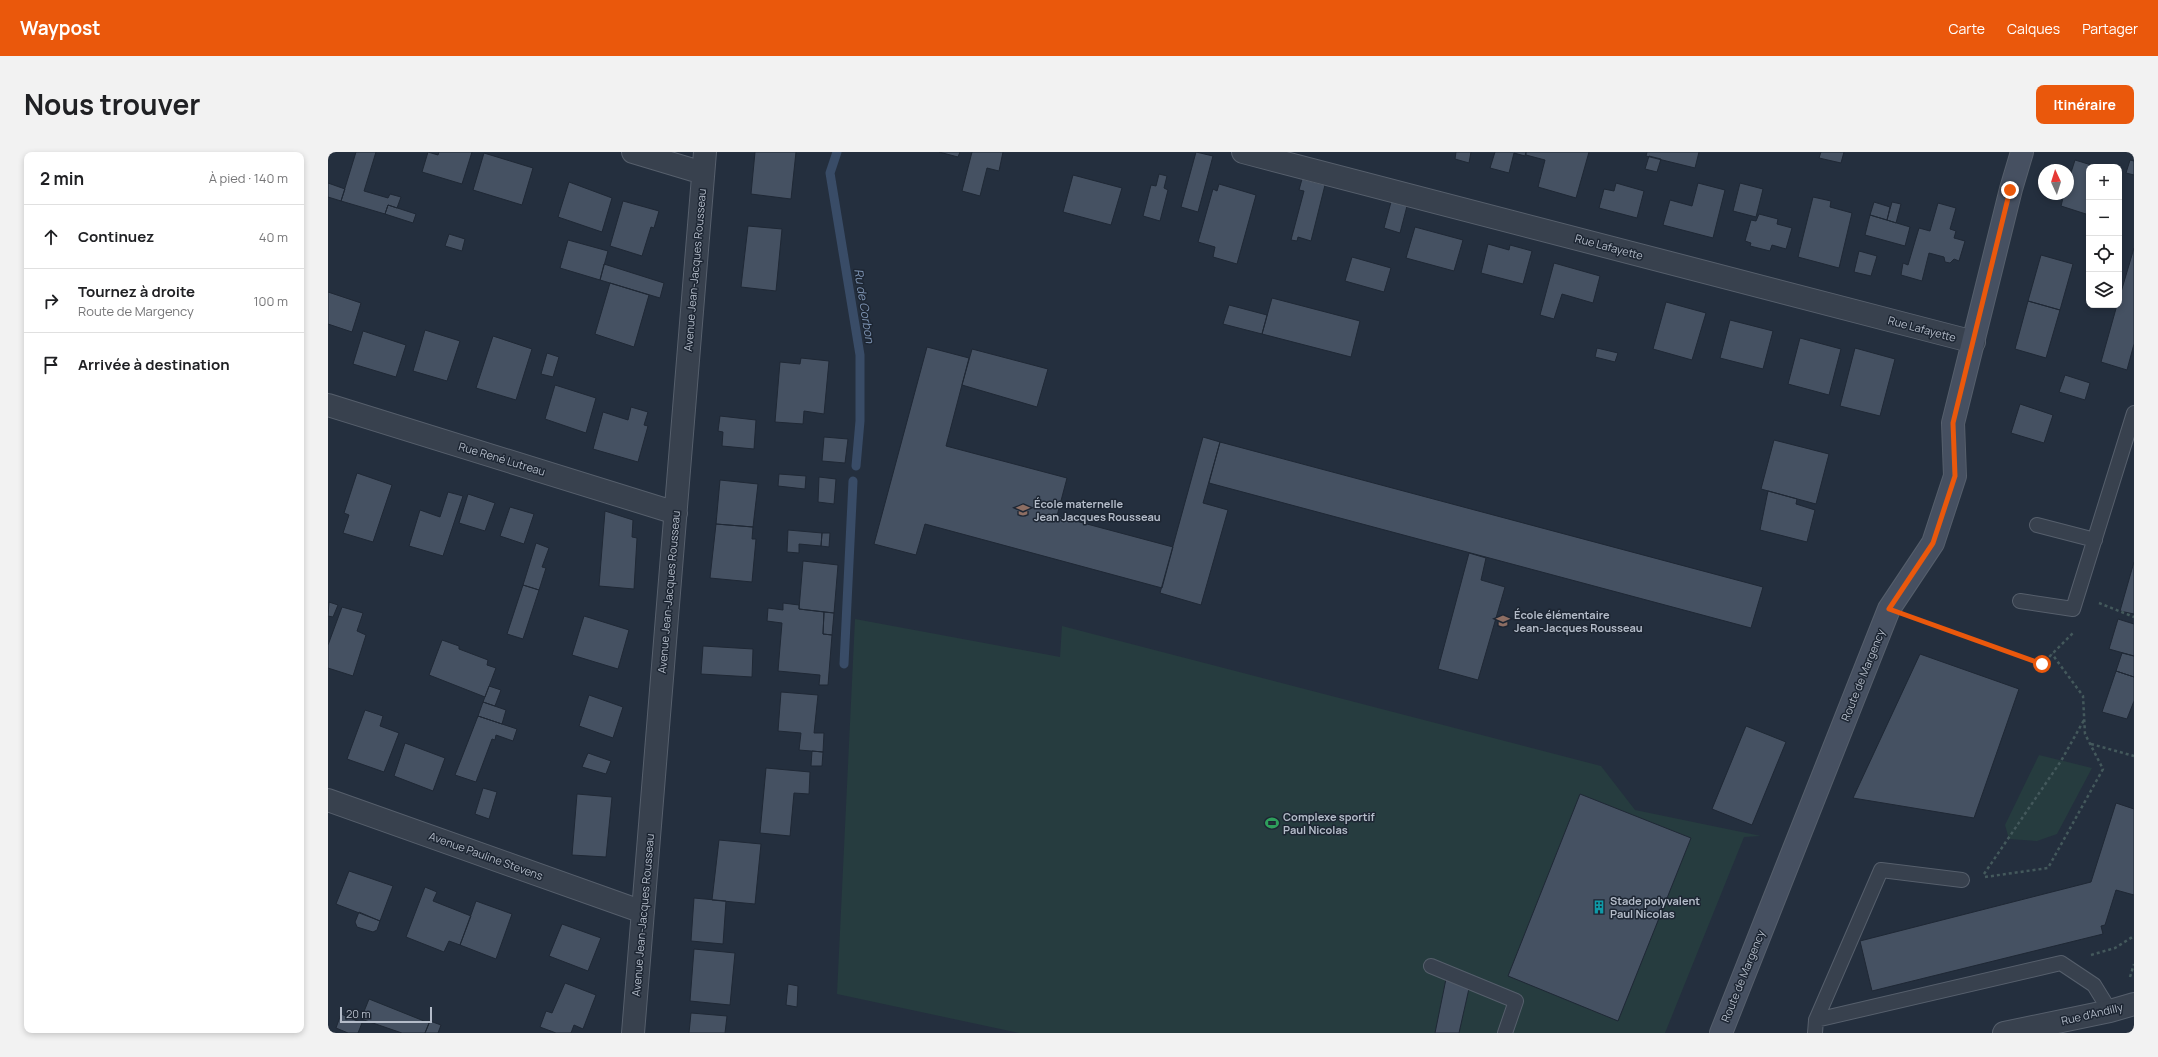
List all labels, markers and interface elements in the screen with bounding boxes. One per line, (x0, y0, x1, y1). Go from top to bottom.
text: Waypost (20, 15, 100, 41)
text: Carte (1949, 19, 1985, 38)
text: Calques (2007, 19, 2060, 38)
text: Partager (2082, 19, 2138, 38)
text: Nous trouver (24, 85, 200, 123)
button: Itinéraire (2036, 85, 2134, 124)
north arrow (2038, 164, 2074, 200)
map controls (2086, 164, 2122, 308)
button: + (2086, 164, 2122, 200)
text: 2 min (40, 167, 84, 190)
text: À pied · 140 m (209, 169, 288, 187)
route end (2001, 181, 2019, 199)
street label: Avenue Jean-Jacques Rousseau (680, 188, 709, 352)
button: − (2086, 200, 2122, 236)
icon: ahead (40, 226, 62, 248)
text: Continuez (78, 226, 154, 247)
text: 40 m (259, 228, 288, 246)
street label: Rue Lafayette (1573, 230, 1645, 263)
button: locate (2086, 236, 2122, 272)
water label: Ru de Corbon (850, 268, 879, 345)
button: layers (2086, 272, 2122, 308)
text: Tournez à droite (78, 281, 195, 302)
icon: right (40, 290, 62, 312)
text: 100 m (253, 292, 288, 310)
text: Route de Margency (78, 302, 194, 320)
street label: Rue Lafayette (1886, 312, 1958, 345)
icon: arrive (40, 354, 62, 376)
text: Arrivée à destination (78, 354, 230, 375)
street label: Rue René Lutreau (457, 438, 547, 479)
place label: École maternelle Jean Jacques Rousseau (1034, 496, 1161, 524)
school or university icon: École maternelle Jean Jacques Rousseau (1015, 502, 1031, 518)
street label: Avenue Jean-Jacques Rousseau (654, 510, 683, 674)
place label: École élémentaire Jean-Jacques Rousseau (1514, 607, 1643, 635)
school or university icon: École élémentaire Jean-Jacques Rousseau (1495, 613, 1511, 629)
street label: Route de Margency (1837, 626, 1888, 723)
route start (2033, 655, 2051, 673)
place label: Complexe sportif Paul Nicolas (1283, 809, 1376, 837)
sports icon: Complexe sportif Paul Nicolas (1264, 815, 1280, 831)
street label: Avenue Pauline Stevens (427, 828, 545, 883)
street label: Avenue Jean-Jacques Rousseau (628, 833, 657, 997)
place label: Stade polyvalent Paul Nicolas (1610, 893, 1700, 921)
building icon: Stade polyvalent Paul Nicolas (1591, 899, 1607, 915)
street label: Route de Margency (1717, 927, 1768, 1024)
street label: Rue d'Andilly (2059, 999, 2125, 1028)
scale bar (340, 1005, 432, 1024)
text: 20 m (346, 1006, 371, 1021)

